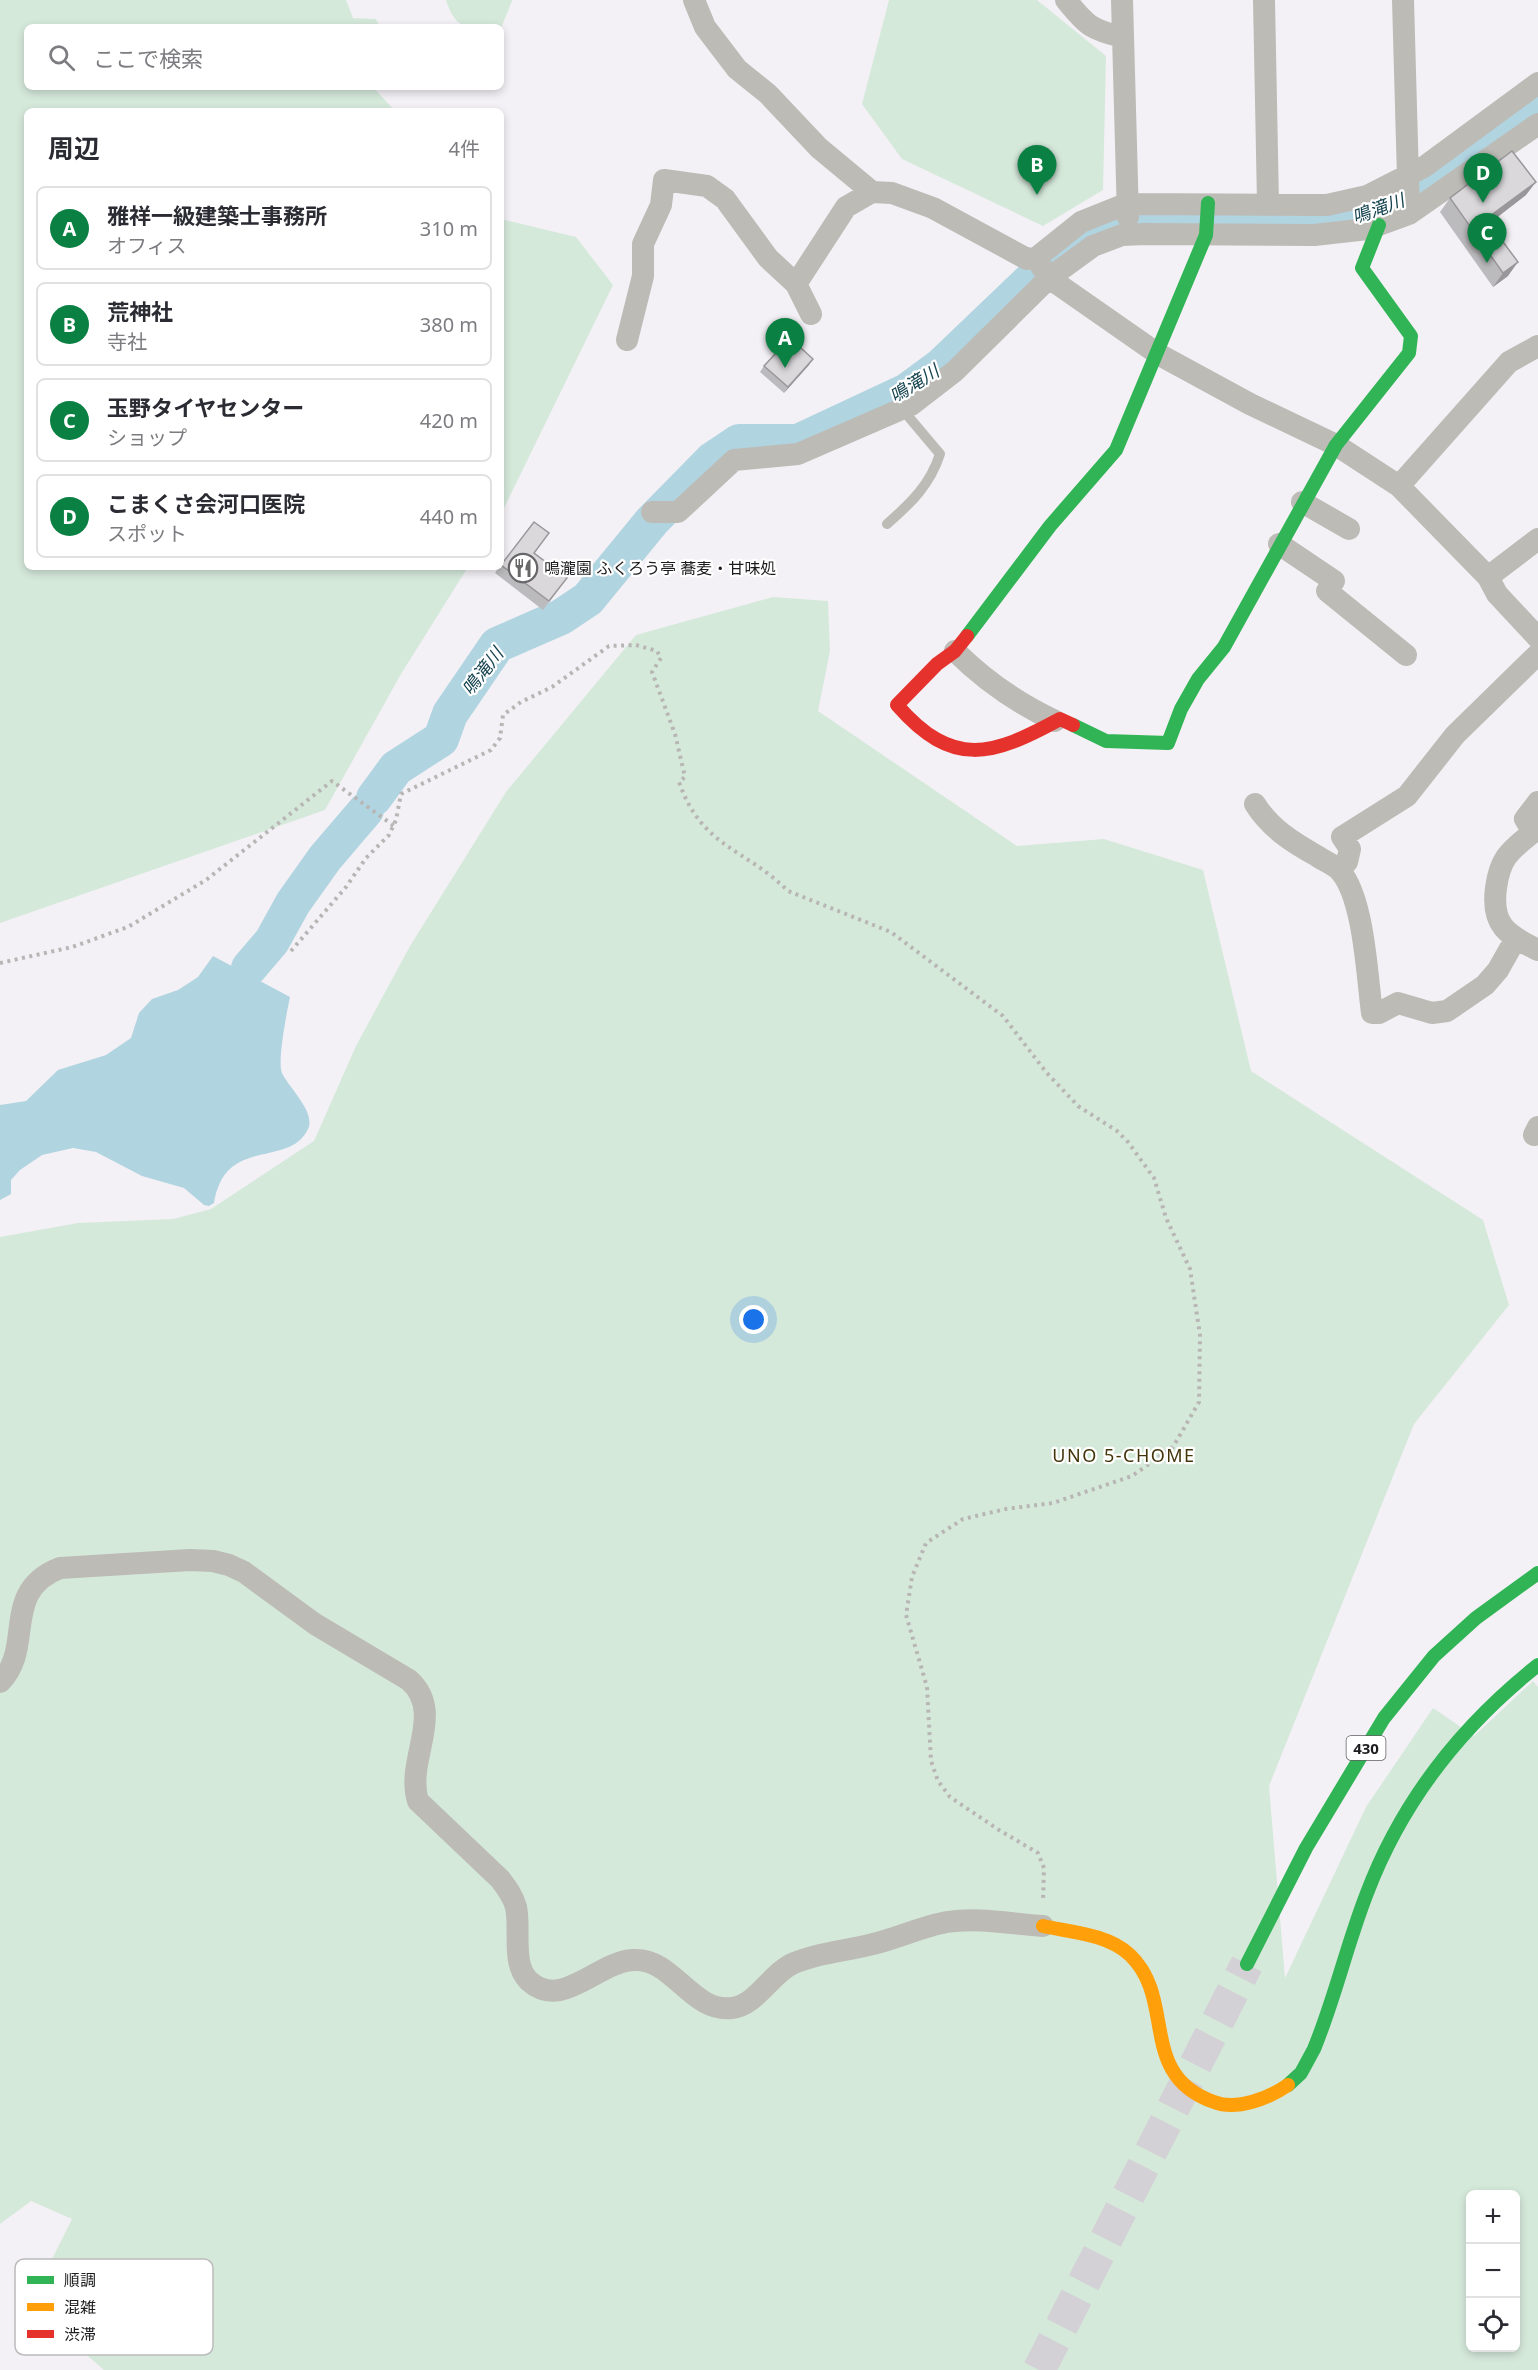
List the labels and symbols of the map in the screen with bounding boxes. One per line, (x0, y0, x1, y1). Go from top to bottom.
pin: B (1018, 146, 1056, 195)
pin: D (1464, 154, 1502, 203)
water label: 鳴滝川 (1349, 187, 1409, 229)
pin: C (1468, 214, 1506, 263)
pin: A (766, 318, 804, 368)
water label: 鳴滝川 (885, 357, 945, 407)
restaurant icon: 鳴瀧園 ふくろう亭 蕎麦・甘味処 (507, 552, 539, 584)
place label: 鳴瀧園 ふくろう亭 蕎麦・甘味処 (544, 557, 776, 579)
water label: 鳴滝川 (456, 641, 509, 700)
your location (739, 1305, 768, 1334)
district label: UNO 5-CHOME (1052, 1443, 1196, 1467)
road number: 430 (1346, 1736, 1386, 1760)
legend (15, 2259, 213, 2355)
text: 順調 (64, 2269, 96, 2291)
text: 混雑 (64, 2296, 96, 2318)
text: 渋滞 (64, 2323, 96, 2345)

